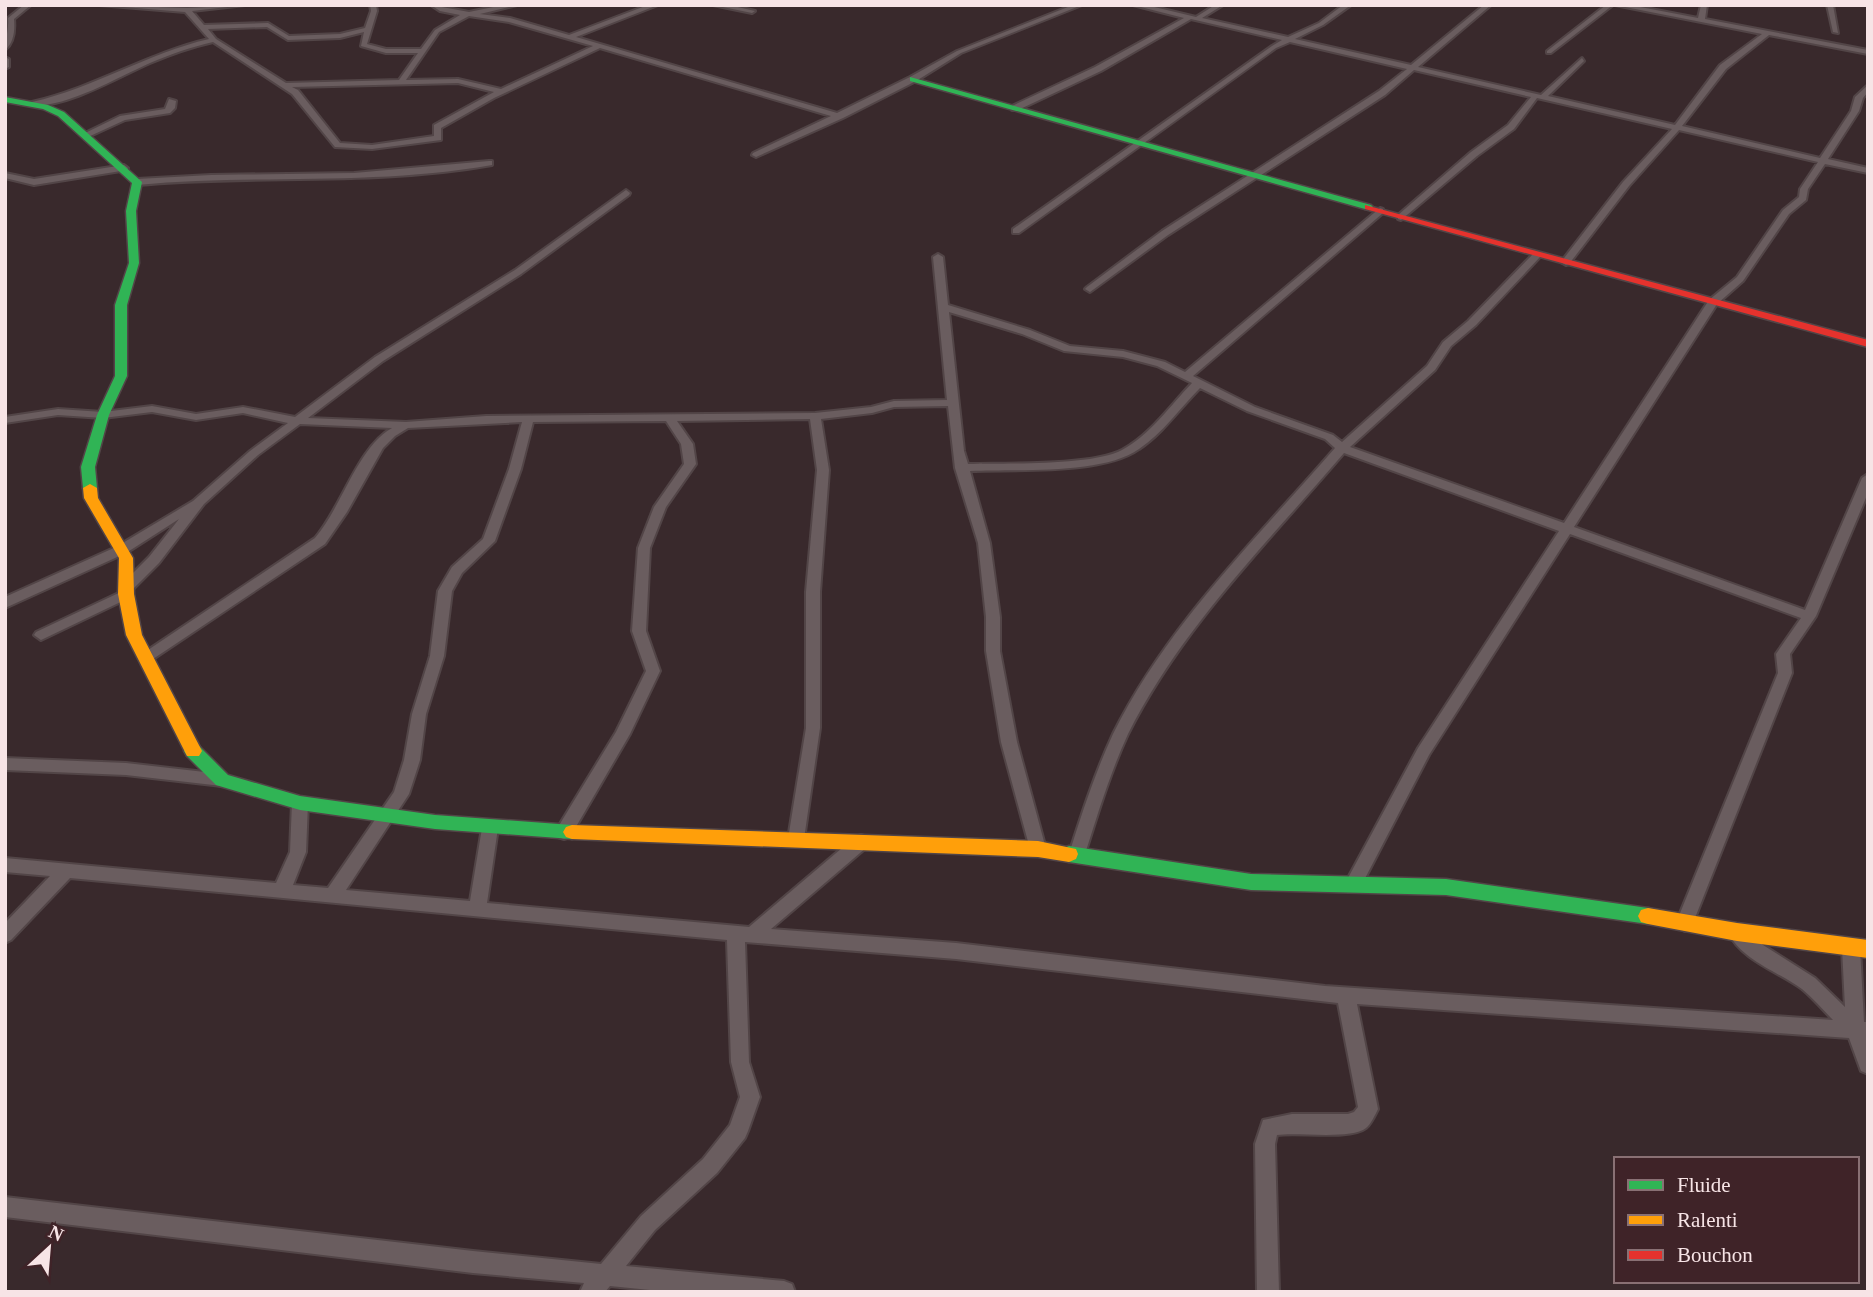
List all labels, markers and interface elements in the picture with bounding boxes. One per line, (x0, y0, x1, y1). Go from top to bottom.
legend (1614, 1157, 1859, 1283)
text: Fluide (1677, 1173, 1731, 1197)
text: Ralenti (1677, 1208, 1738, 1232)
north arrow (14, 1213, 84, 1283)
text: N (45, 1221, 67, 1246)
text: Bouchon (1677, 1243, 1753, 1267)

